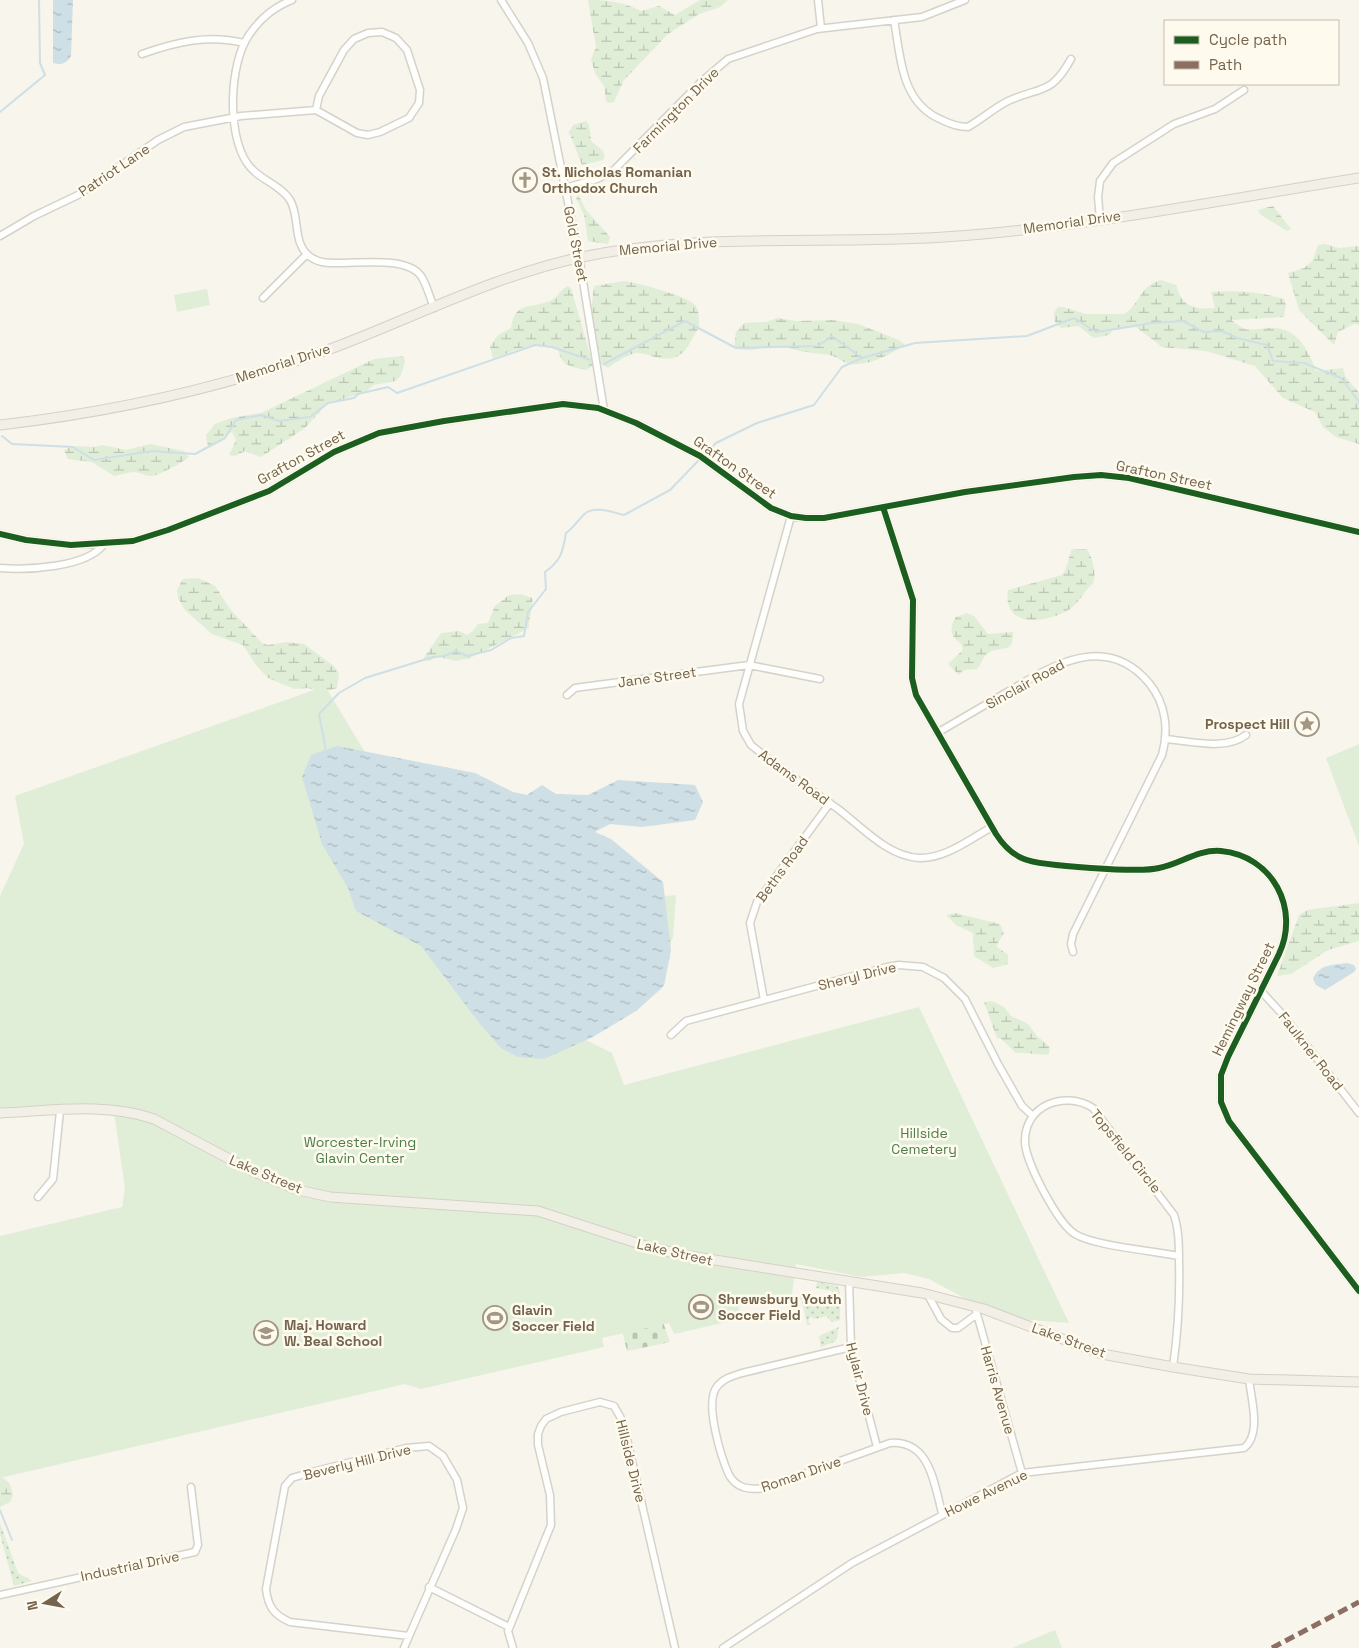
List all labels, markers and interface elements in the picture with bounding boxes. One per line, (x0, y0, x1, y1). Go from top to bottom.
legend (1164, 20, 1339, 85)
text: Cycle path (1209, 30, 1287, 49)
text: Path (1209, 55, 1242, 74)
street label: Farmington Drive (629, 63, 723, 157)
street label: Patriot Lane (75, 140, 153, 200)
place label: St. Nicholas Romanian Orthodox Church (542, 163, 692, 197)
church icon: St. Nicholas Romanian Orthodox Church (512, 167, 538, 193)
street label: Gold Street (560, 205, 592, 283)
street label: Memorial Drive (1022, 206, 1122, 238)
street label: Memorial Drive (618, 233, 718, 259)
street label: Memorial Drive (233, 339, 333, 387)
street label: Grafton Street (254, 425, 348, 489)
street label: Grafton Street (690, 432, 780, 502)
street label: Grafton Street (1114, 456, 1214, 494)
street label: Sinclair Road (983, 655, 1067, 713)
street label: Jane Street (617, 663, 697, 691)
place icon: Prospect Hill (1294, 711, 1320, 737)
place label: Prospect Hill (1205, 715, 1290, 733)
street label: Adams Road (755, 745, 833, 809)
street label: Beths Road (752, 832, 812, 906)
street label: Hemingway Street (1208, 939, 1278, 1059)
street label: Sheryl Drive (816, 958, 898, 994)
street label: Faulkner Road (1275, 1008, 1347, 1094)
street label: Topsfield Circle (1087, 1105, 1165, 1197)
park label: Hillside Cemetery (891, 1124, 957, 1158)
park label: Worcester-Irving Glavin Center (304, 1133, 416, 1167)
street label: Lake Street (227, 1151, 305, 1197)
street label: Lake Street (635, 1235, 715, 1269)
place label: Shrewsbury Youth Soccer Field (718, 1290, 842, 1324)
sports icon: Shrewsbury Youth Soccer Field (688, 1294, 714, 1320)
place label: Glavin Soccer Field (512, 1301, 595, 1335)
sports icon: Glavin Soccer Field (482, 1305, 508, 1331)
place label: Maj. Howard W. Beal School (284, 1316, 382, 1350)
street label: Lake Street (1029, 1318, 1109, 1362)
school or university icon: Maj. Howard W. Beal School (253, 1320, 279, 1346)
street label: Hylair Drive (842, 1340, 878, 1418)
street label: Harris Avenue (977, 1344, 1019, 1436)
street label: Hillside Drive (612, 1418, 650, 1504)
street label: Beverly Hill Drive (301, 1440, 413, 1484)
street label: Roman Drive (759, 1452, 843, 1496)
street label: Howe Avenue (942, 1465, 1030, 1521)
street label: Industrial Drive (79, 1547, 181, 1585)
north arrow (20, 1578, 70, 1628)
text: N (23, 1599, 42, 1612)

